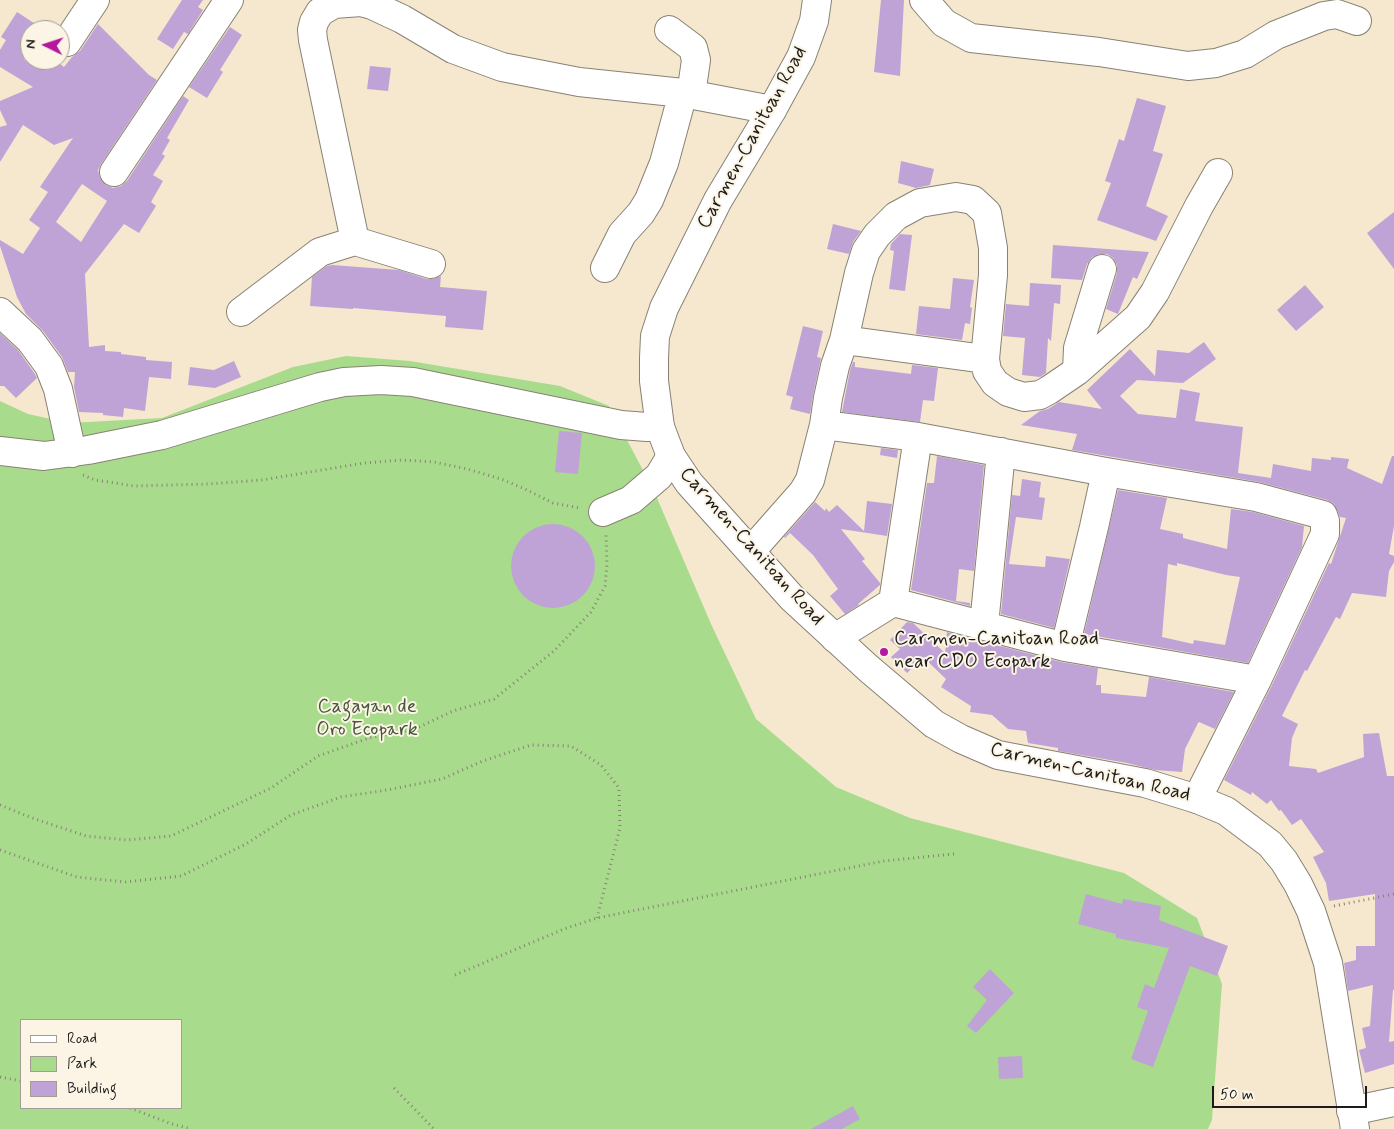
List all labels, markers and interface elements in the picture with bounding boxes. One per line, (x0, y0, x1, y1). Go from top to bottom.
north arrow (20, 20, 70, 70)
text: N (22, 39, 40, 49)
street label: Carmen-Canitoan Road (693, 43, 813, 233)
street label: Carmen-Canitoan Road (674, 463, 828, 631)
place label: Carmen-Canitoan Road near CDO Ecopark (894, 628, 1099, 675)
marker: Carmen-Canitoan Road near CDO Ecopark (878, 646, 890, 658)
park label: Cagayan de Oro Ecopark (316, 696, 418, 743)
street label: Carmen-Canitoan Road (987, 738, 1193, 808)
legend (20, 1019, 182, 1109)
text: Road (67, 1029, 97, 1049)
text: Park (67, 1054, 97, 1074)
scale bar (1214, 1076, 1369, 1108)
text: Building (67, 1079, 117, 1099)
text: 50 m (1220, 1085, 1254, 1105)

